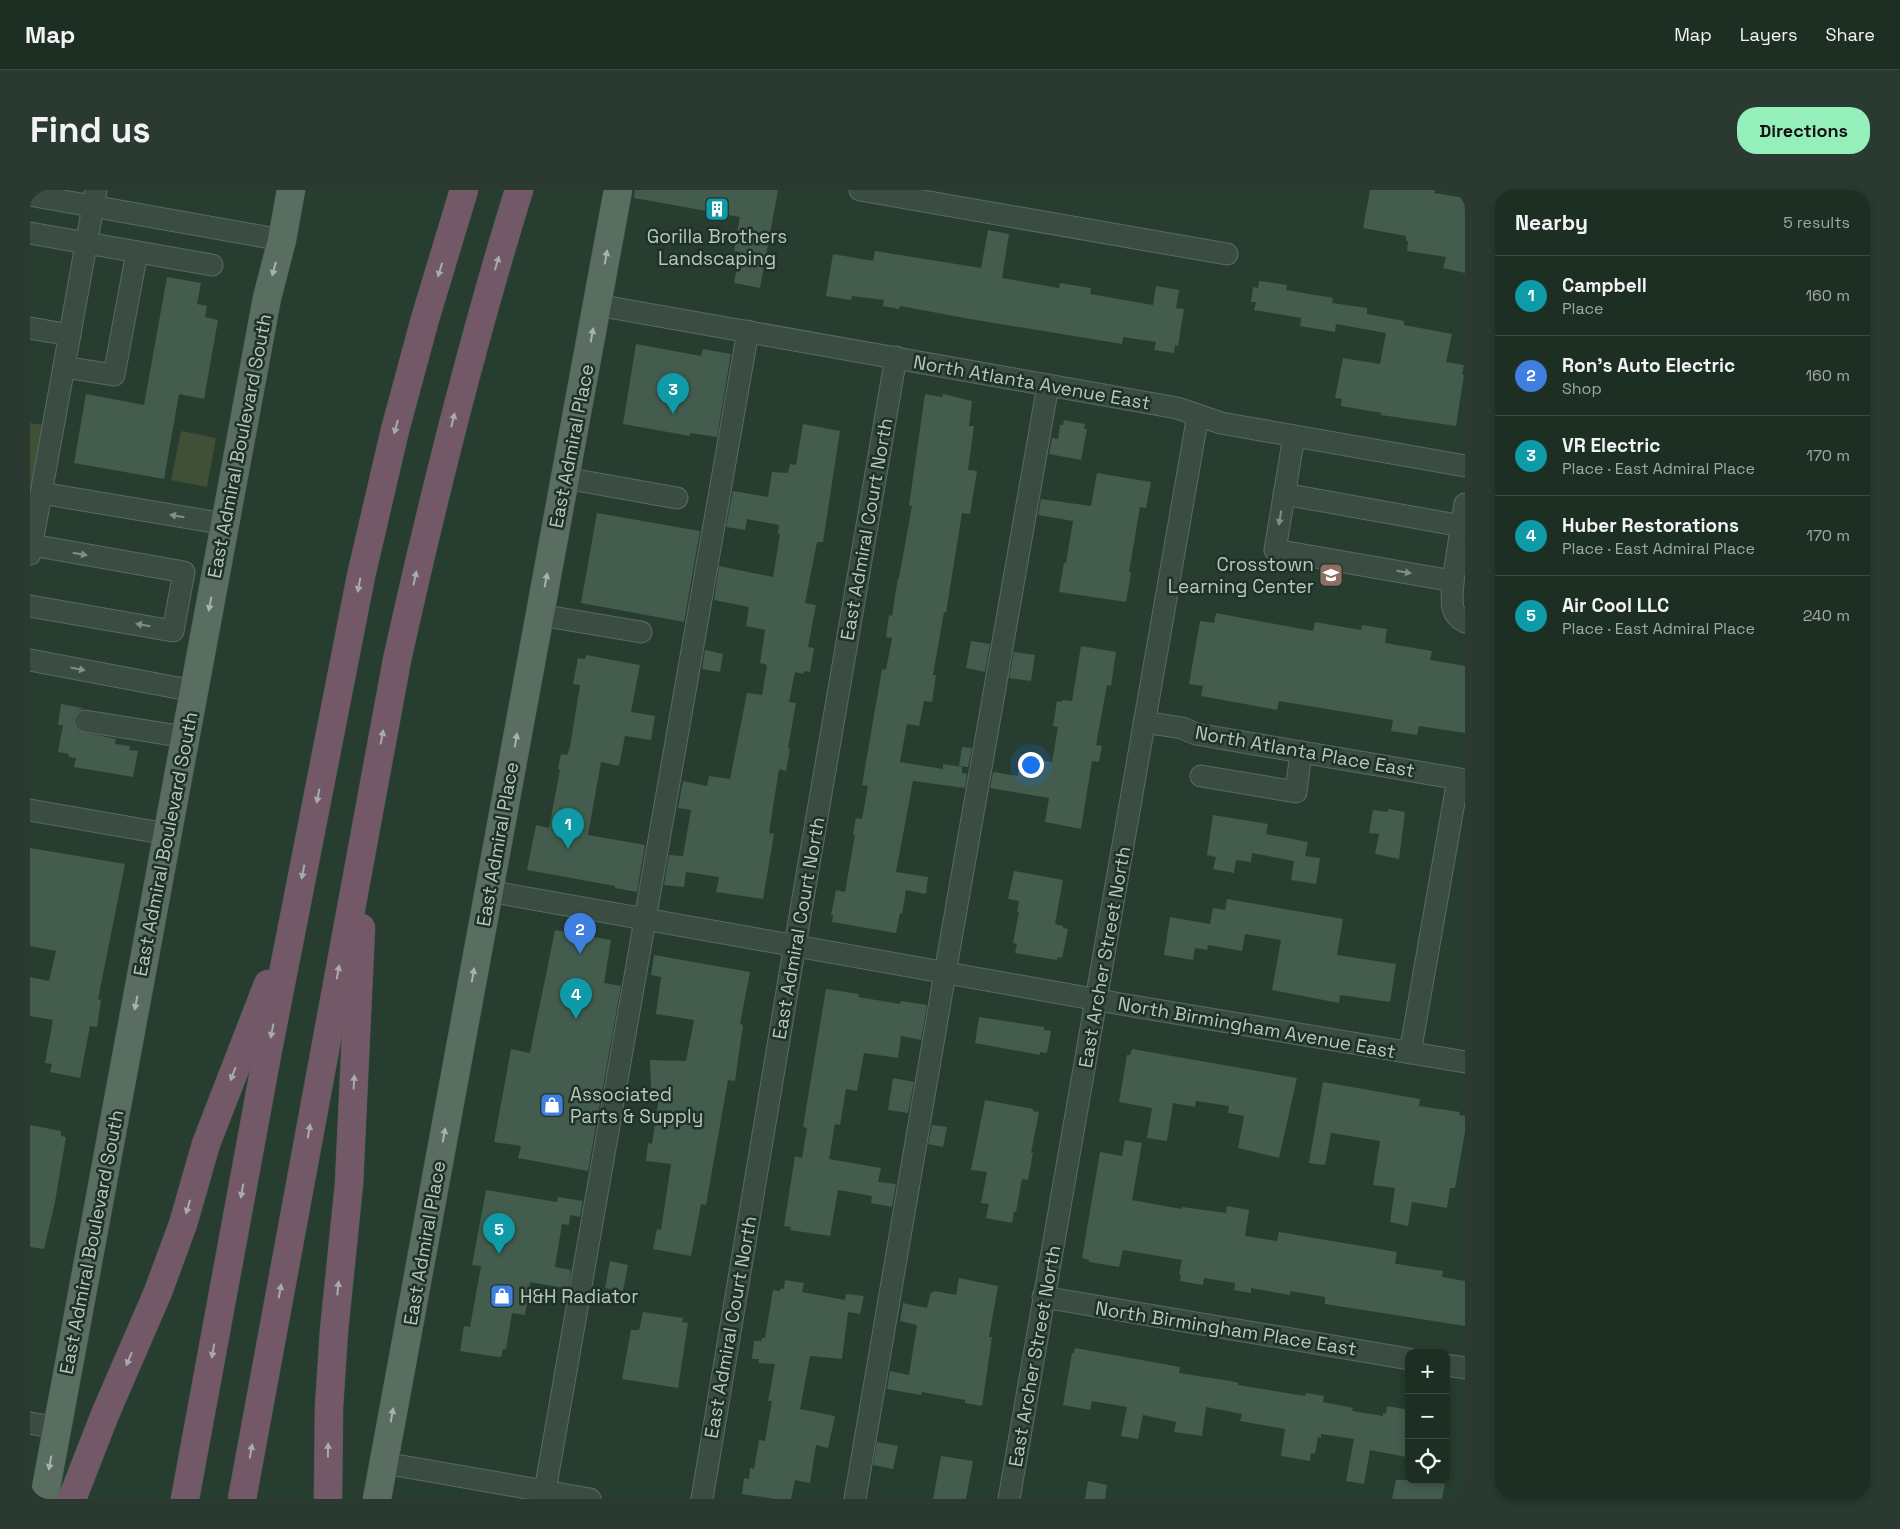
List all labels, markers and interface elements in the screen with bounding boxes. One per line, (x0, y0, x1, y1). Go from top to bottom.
text: Map (25, 19, 75, 50)
text: Map (1674, 23, 1712, 46)
text: Layers (1740, 23, 1797, 46)
text: Share (1825, 23, 1875, 46)
button: Directions (1737, 107, 1870, 154)
text: Find us (30, 108, 151, 152)
building icon: Gorilla Brothers Landscaping (704, 196, 730, 222)
text: Nearby (1515, 209, 1588, 236)
text: 5 results (1783, 212, 1850, 233)
place label: Gorilla Brothers Landscaping (647, 224, 787, 271)
one-way arrow (602, 248, 610, 264)
one-way arrow (493, 256, 501, 271)
one-way arrow (270, 261, 278, 276)
one-way arrow (435, 263, 443, 278)
text: Campbell (1562, 273, 1647, 298)
text: 1 (1527, 285, 1535, 306)
text: 160 m (1805, 285, 1850, 306)
text: Place (1562, 298, 1604, 319)
street label: East Admiral Boulevard South (202, 312, 277, 580)
one-way arrow (588, 326, 596, 342)
street label: North Atlanta Avenue East (911, 349, 1152, 416)
text: Ron's Auto Electric (1562, 353, 1735, 378)
street label: East Admiral Place (543, 362, 600, 530)
text: 2 (1526, 365, 1536, 386)
text: 160 m (1805, 365, 1850, 386)
pin: 3 (657, 373, 689, 414)
text: Shop (1562, 378, 1602, 399)
one-way arrow (449, 412, 457, 427)
street label: East Admiral Court North (835, 416, 898, 642)
one-way arrow (392, 419, 400, 434)
text: VR Electric (1562, 433, 1660, 458)
text: 3 (1526, 445, 1536, 466)
text: 170 m (1806, 445, 1850, 466)
text: Place · East Admiral Place (1562, 458, 1755, 479)
one-way arrow (1276, 511, 1284, 527)
one-way arrow (168, 512, 184, 520)
text: Huber Restorations (1562, 513, 1739, 538)
text: 4 (1526, 525, 1536, 546)
text: 170 m (1806, 525, 1850, 546)
text: Place · East Admiral Place (1562, 538, 1755, 559)
one-way arrow (72, 550, 88, 558)
place label: Crosstown Learning Center (1168, 552, 1314, 599)
school or university icon: Crosstown Learning Center (1318, 562, 1344, 588)
one-way arrow (1397, 569, 1413, 577)
one-way arrow (411, 570, 419, 585)
one-way arrow (542, 573, 550, 588)
one-way arrow (355, 577, 363, 593)
text: Air Cool LLC (1562, 593, 1669, 618)
one-way arrow (206, 596, 214, 611)
text: 5 (1526, 605, 1536, 626)
text: 240 m (1803, 605, 1850, 626)
text: Place · East Admiral Place (1562, 618, 1755, 639)
one-way arrow (134, 621, 150, 629)
one-way arrow (70, 665, 86, 673)
street label: East Admiral Boulevard South (128, 710, 203, 978)
street label: North Atlanta Place East (1193, 720, 1417, 783)
one-way arrow (378, 729, 386, 745)
one-way arrow (513, 732, 521, 748)
your location (1018, 752, 1044, 778)
street label: East Admiral Place (471, 760, 524, 928)
one-way arrow (314, 788, 322, 804)
pin: 1 (552, 808, 584, 849)
street label: East Admiral Court North (767, 815, 830, 1041)
street label: East Archer Street North (1073, 844, 1136, 1070)
one-way arrow (299, 865, 307, 881)
pin: 2 (564, 913, 596, 954)
one-way arrow (335, 963, 343, 979)
one-way arrow (470, 967, 478, 983)
pin: 4 (560, 978, 592, 1019)
street label: North Birmingham Avenue East (1116, 991, 1398, 1064)
one-way arrow (131, 995, 139, 1011)
one-way arrow (268, 1024, 276, 1039)
one-way arrow (229, 1067, 236, 1082)
one-way arrow (350, 1074, 358, 1090)
place label: Associated Parts & Supply (570, 1082, 703, 1129)
shop icon: Associated Parts & Supply (539, 1092, 565, 1118)
street label: East Admiral Boulevard South (54, 1108, 129, 1376)
one-way arrow (306, 1123, 314, 1139)
one-way arrow (440, 1126, 448, 1142)
street label: East Admiral Place (398, 1159, 451, 1327)
one-way arrow (238, 1183, 246, 1199)
one-way arrow (183, 1200, 191, 1215)
pin: 5 (483, 1213, 515, 1254)
street label: East Admiral Court North (699, 1214, 762, 1440)
street label: East Archer Street North (1003, 1243, 1066, 1469)
one-way arrow (334, 1280, 342, 1296)
one-way arrow (276, 1283, 284, 1299)
shop icon: H&H Radiator (489, 1283, 515, 1309)
place label: H&H Radiator (520, 1284, 638, 1309)
street label: North Birmingham Place East (1094, 1295, 1358, 1361)
one-way arrow (208, 1343, 216, 1359)
map controls (1405, 1349, 1450, 1484)
button: + (1405, 1349, 1450, 1394)
one-way arrow (124, 1352, 132, 1366)
button: − (1405, 1394, 1450, 1439)
one-way arrow (389, 1407, 397, 1423)
button: locate (1405, 1439, 1450, 1484)
one-way arrow (325, 1442, 333, 1458)
one-way arrow (247, 1443, 255, 1459)
one-way arrow (46, 1456, 54, 1472)

